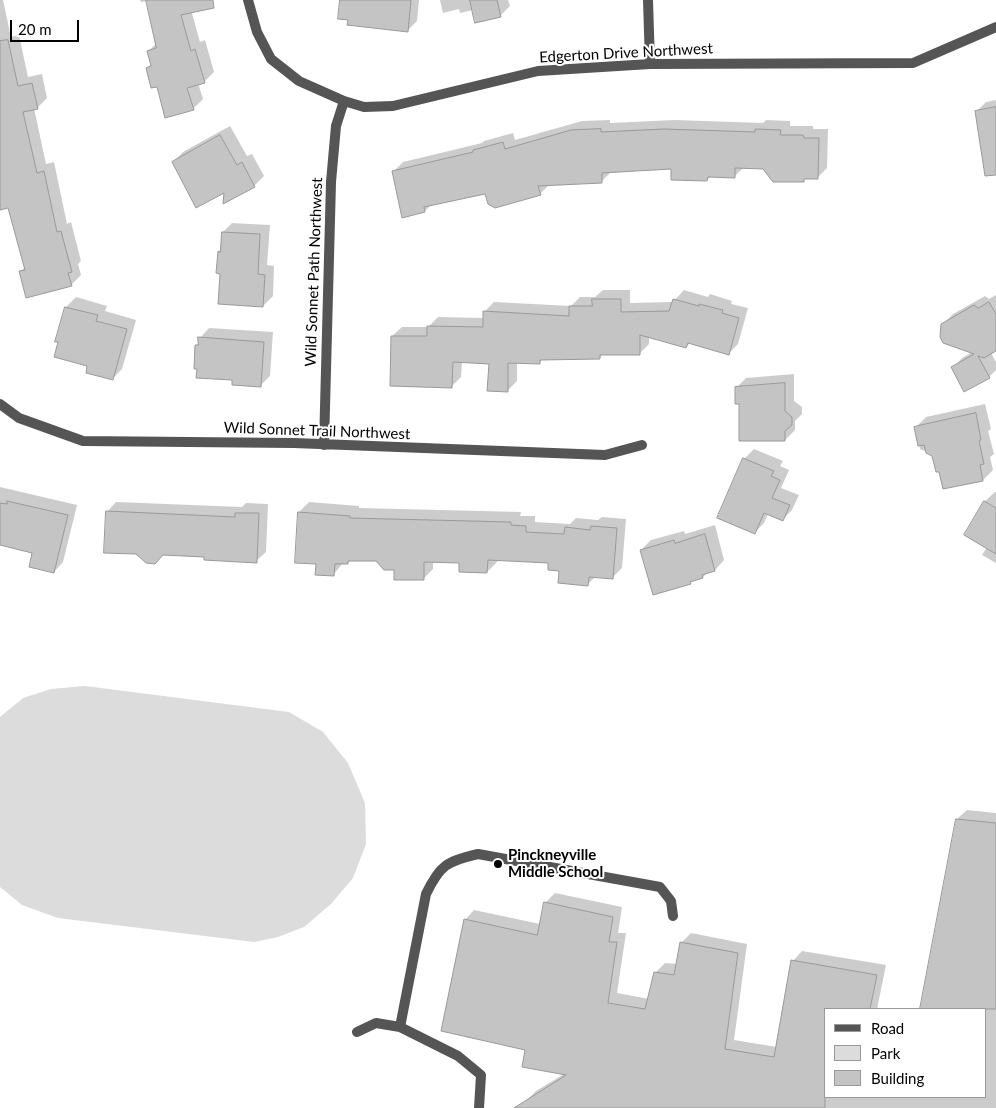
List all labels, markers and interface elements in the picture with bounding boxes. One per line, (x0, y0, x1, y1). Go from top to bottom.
scale bar (12, 10, 81, 42)
text: 20 m (18, 20, 52, 38)
street label: Edgerton Drive Northwest (539, 39, 713, 67)
street label: Wild Sonnet Path Northwest (302, 177, 326, 367)
street label: Wild Sonnet Trail Northwest (223, 419, 411, 443)
place label: Pinckneyville Middle School (508, 846, 603, 881)
marker: Pinckneyville Middle School (492, 858, 504, 870)
legend (824, 1008, 986, 1098)
text: Road (871, 1019, 904, 1037)
text: Park (871, 1044, 900, 1062)
text: Building (871, 1069, 924, 1087)

